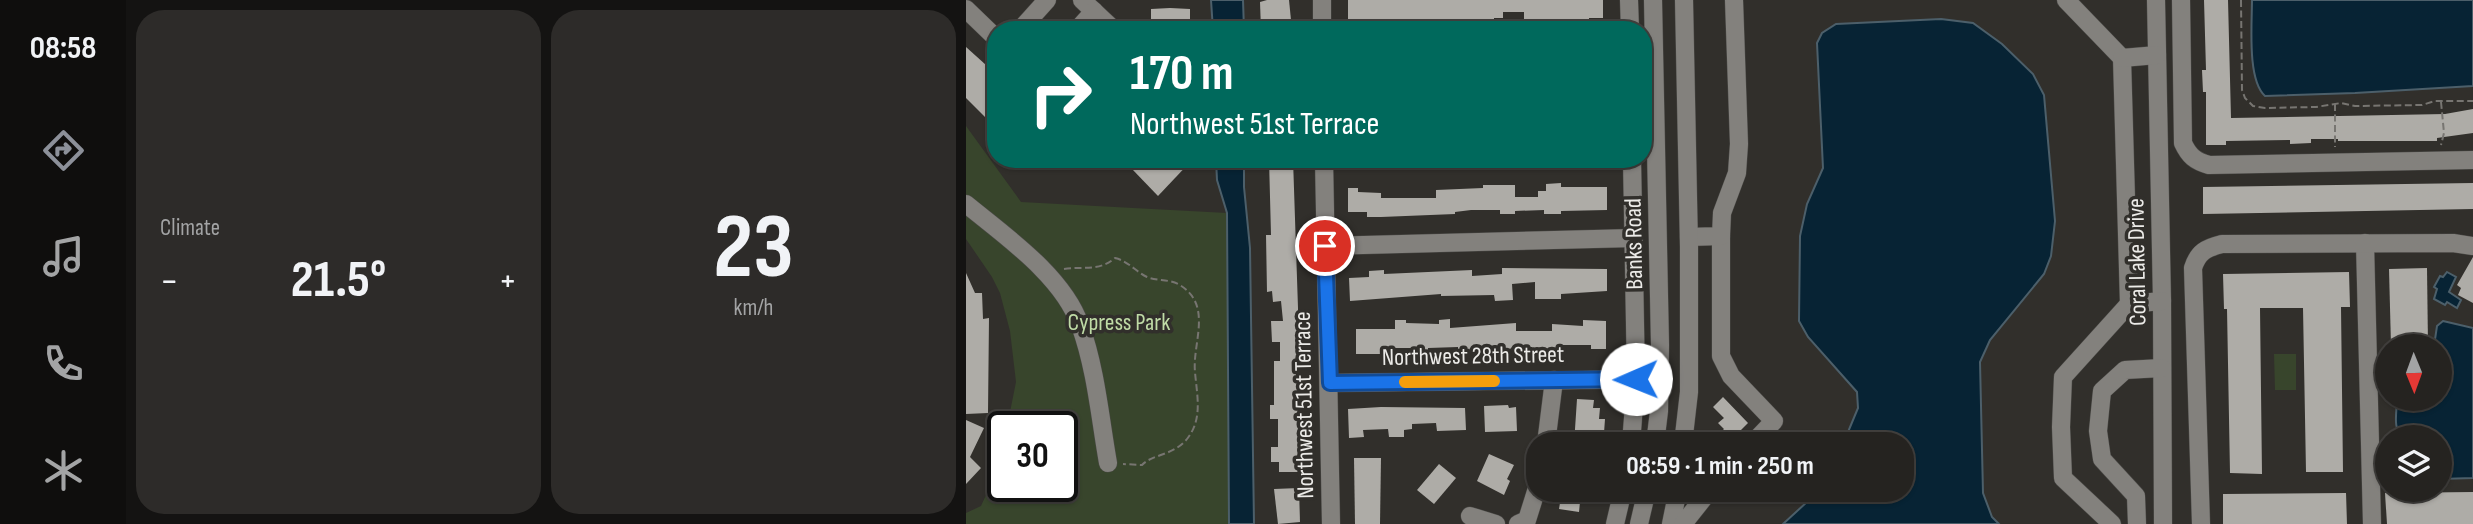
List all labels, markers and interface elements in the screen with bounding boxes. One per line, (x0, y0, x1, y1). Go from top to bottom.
text: 08:58 (30, 29, 96, 68)
text: 170 m (1130, 45, 1234, 104)
icon: right (1015, 49, 1106, 140)
text: Northwest 51st Terrace (1130, 105, 1379, 144)
icon: directions (39, 126, 88, 175)
text: 23 (713, 194, 794, 303)
street label: Banks Road (1619, 198, 1649, 290)
street label: Coral Lake Drive (2121, 198, 2153, 326)
text: Climate (160, 214, 220, 242)
pin (1295, 216, 1355, 276)
icon: arrive (1306, 227, 1344, 265)
icon: music (39, 232, 88, 281)
text: 21.5° (291, 249, 386, 312)
text: − (160, 259, 179, 304)
text: + (498, 259, 517, 304)
text: km/h (734, 294, 773, 322)
park label: Cypress Park (1068, 308, 1170, 337)
street label: Northwest 51st Terrace (1288, 311, 1320, 499)
north arrow (2375, 334, 2452, 411)
map controls (2375, 334, 2452, 502)
icon: phone (39, 339, 88, 388)
street label: Northwest 28th Street (1382, 340, 1564, 372)
position arrow (1599, 342, 1673, 416)
speed limit sign: 30 (987, 411, 1078, 502)
button: layers (2375, 425, 2452, 502)
icon: climate (39, 446, 88, 495)
text: 08:59 · 1 min · 250 m (1626, 451, 1814, 482)

